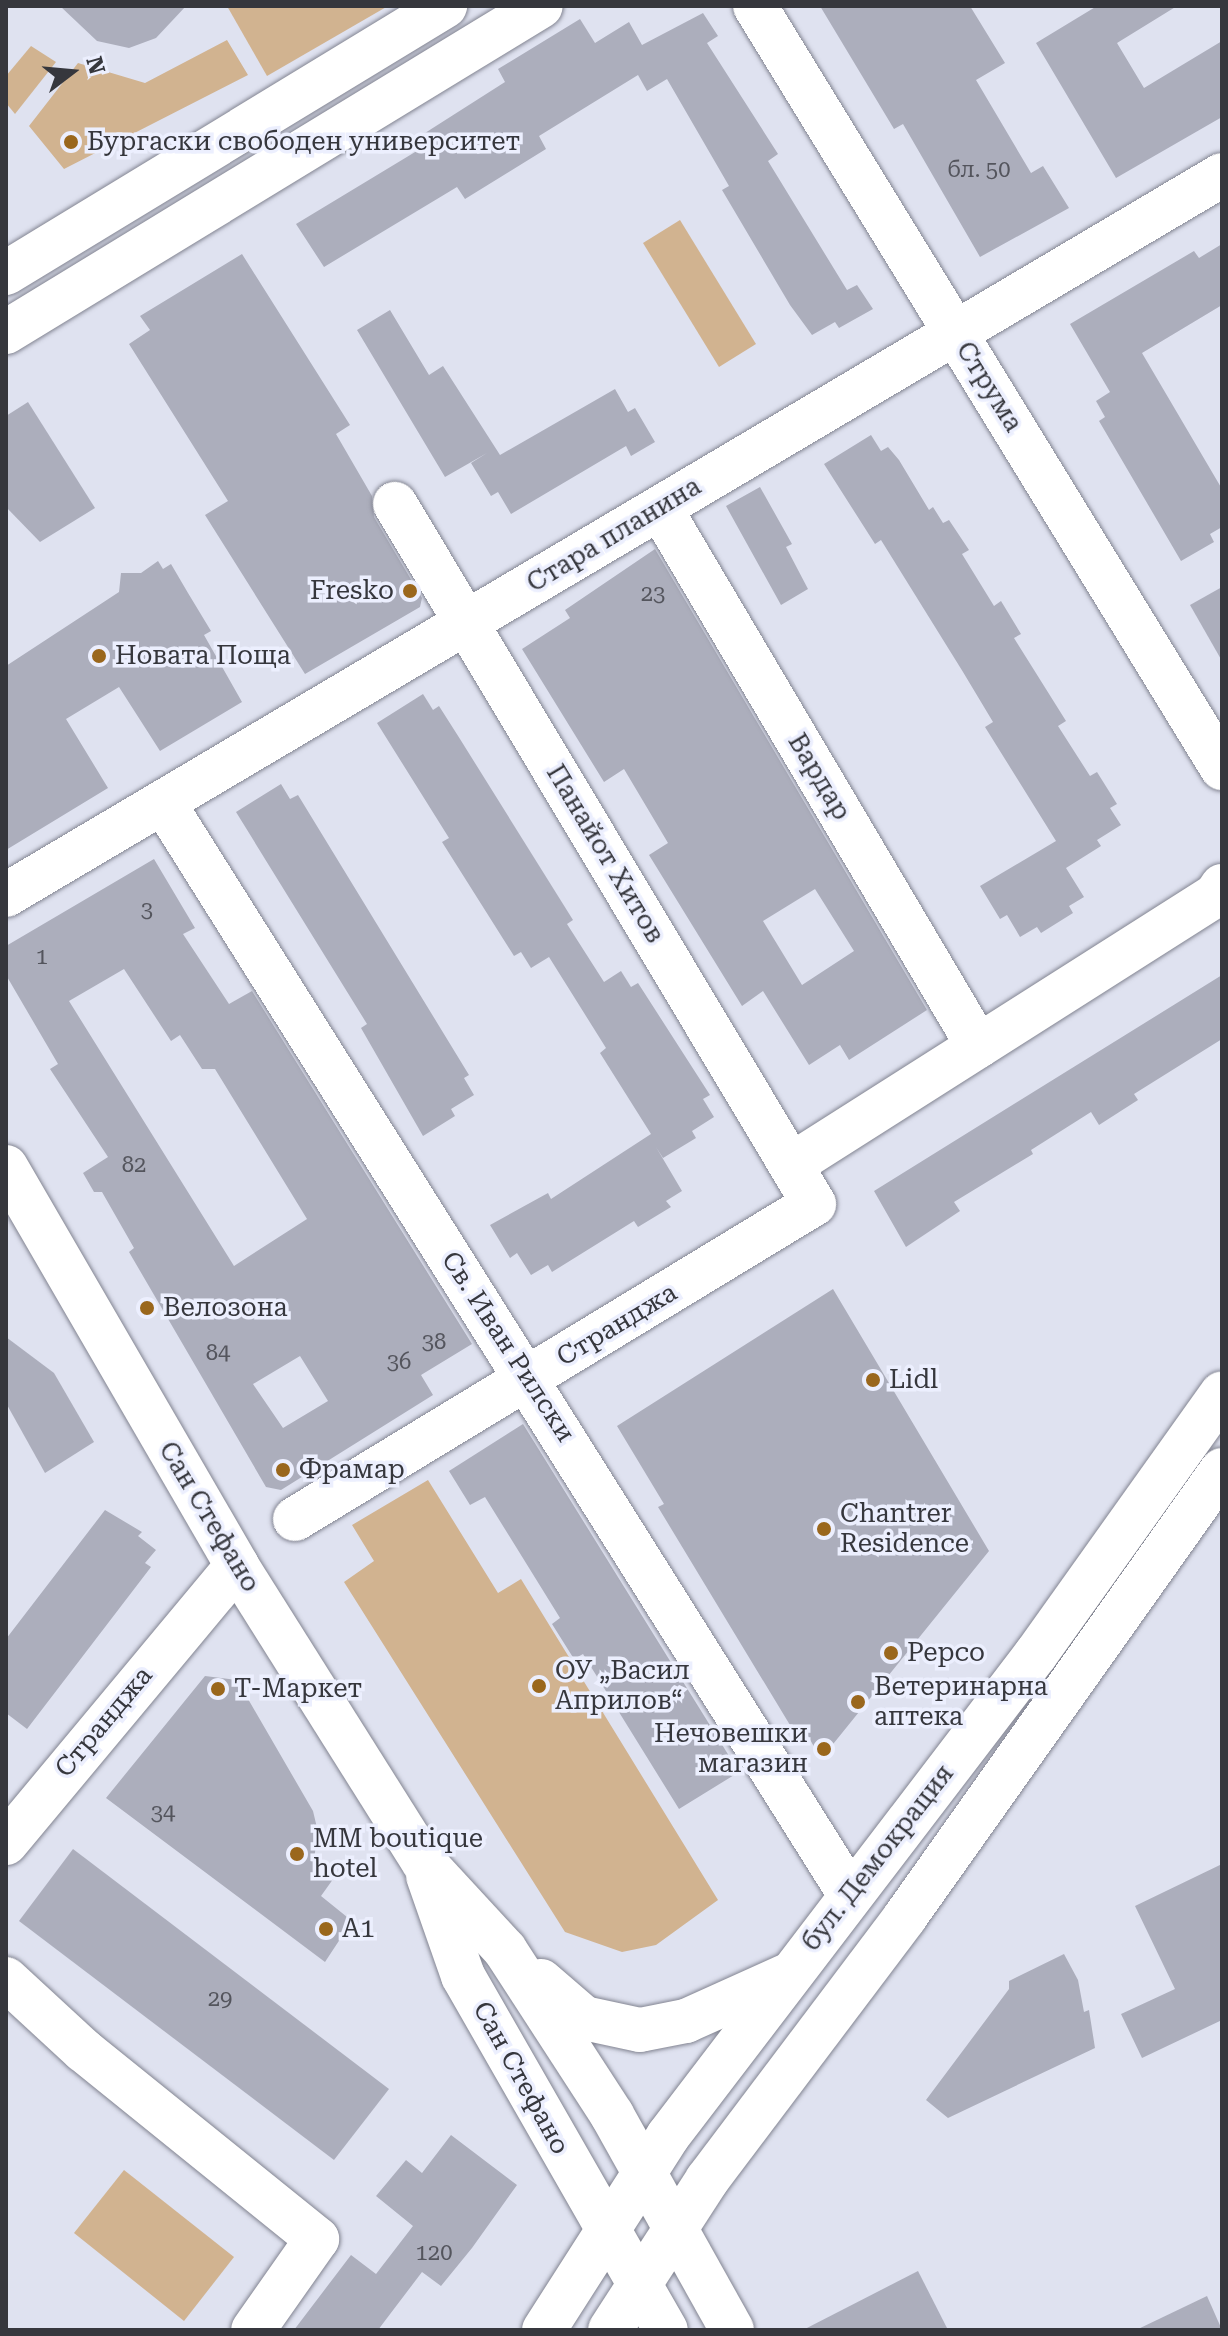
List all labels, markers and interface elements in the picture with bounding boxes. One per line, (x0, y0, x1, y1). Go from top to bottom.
north arrow (32, 32, 112, 112)
text: N (81, 54, 110, 77)
place label: Бургаски свободен университет (87, 126, 520, 158)
marker: Бургаски свободен университет (62, 133, 80, 151)
house number: бл. 50 (947, 157, 1011, 183)
street label: Струма (949, 336, 1029, 438)
street label: Стара планина (521, 471, 707, 599)
place label: Fresko (310, 575, 394, 607)
house number: 23 (641, 581, 665, 607)
marker: Fresko (401, 582, 419, 600)
place label: Новата Поща (115, 640, 291, 672)
marker: Новата Поща (90, 647, 108, 665)
street label: Вардар (781, 728, 857, 826)
street label: Панайот Хитов (539, 759, 671, 949)
house number: 3 (141, 897, 153, 923)
house number: 1 (36, 944, 48, 970)
house number: 82 (122, 1152, 146, 1178)
street label: Св. Иван Рилски (435, 1246, 581, 1448)
street label: Странджа (551, 1277, 683, 1373)
place label: Велозона (163, 1292, 288, 1324)
marker: Велозона (138, 1299, 156, 1317)
house number: 38 (422, 1329, 446, 1355)
house number: 84 (206, 1340, 230, 1366)
house number: 36 (387, 1349, 411, 1375)
place label: Lidl (889, 1364, 938, 1396)
marker: Lidl (864, 1371, 882, 1389)
street label: Сан Стефано (152, 1436, 266, 1598)
place label: Фрамар (299, 1454, 405, 1486)
marker: Фрамар (274, 1461, 292, 1479)
place label: Chantrer Residence (840, 1498, 969, 1560)
marker: Chantrer Residence (815, 1520, 833, 1538)
place label: Pepco (907, 1637, 985, 1669)
marker: Pepco (882, 1644, 900, 1662)
place label: ОУ „Васил Априлов“ (555, 1655, 690, 1716)
street label: Странджа (49, 1660, 159, 1784)
place label: Ветеринарна аптека (874, 1671, 1048, 1732)
place label: Т-Маркет (234, 1673, 362, 1705)
marker: ОУ „Васил Априлов“ (530, 1677, 548, 1695)
marker: Т-Маркет (209, 1680, 227, 1698)
marker: Ветеринарна аптека (849, 1693, 867, 1711)
place label: Нечовешки магазин (654, 1718, 808, 1780)
marker: Нечовешки магазин (815, 1740, 833, 1758)
street label: бул. Демокрация (796, 1759, 960, 1957)
house number: 34 (151, 1800, 175, 1826)
place label: MM boutique hotel (313, 1823, 483, 1884)
marker: MM boutique hotel (288, 1845, 306, 1863)
place label: A1 (342, 1913, 375, 1945)
marker: A1 (317, 1920, 335, 1938)
house number: 29 (208, 1986, 232, 2012)
street label: Сан Стефано (466, 1996, 576, 2160)
house number: 120 (416, 2240, 452, 2266)

